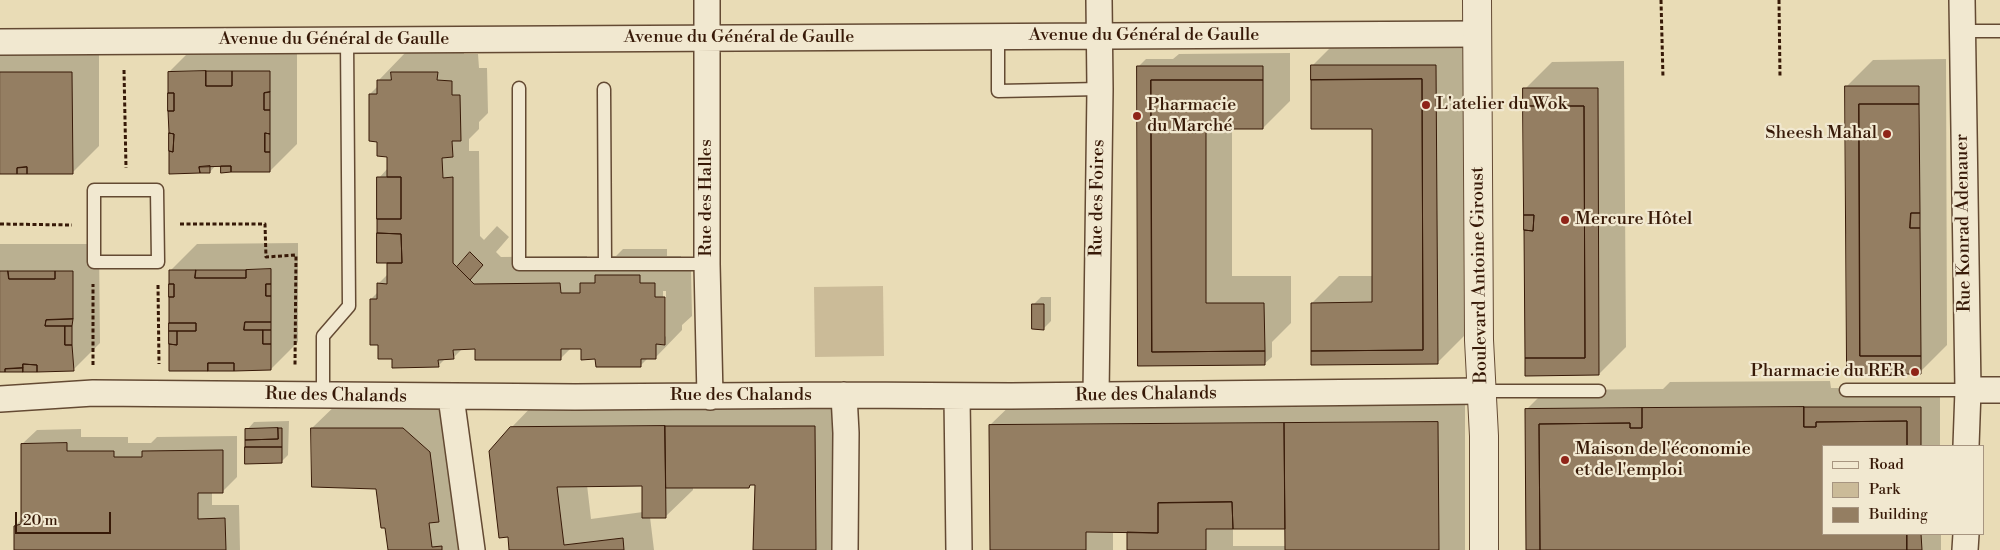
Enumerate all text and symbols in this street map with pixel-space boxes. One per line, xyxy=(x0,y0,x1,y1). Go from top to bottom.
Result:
street label: Avenue du Général de Gaulle xyxy=(1029,25,1259,47)
street label: Avenue du Général de Gaulle xyxy=(624,27,854,49)
street label: Avenue du Général de Gaulle xyxy=(219,29,449,51)
place label: L'atelier du Wok xyxy=(1436,94,1567,116)
place label: Pharmacie du Marché xyxy=(1147,95,1236,138)
marker: L'atelier du Wok xyxy=(1420,99,1432,111)
marker: Pharmacie du Marché xyxy=(1131,110,1143,122)
place label: Sheesh Mahal xyxy=(1765,123,1877,145)
marker: Sheesh Mahal xyxy=(1881,128,1893,140)
street label: Rue Konrad Adenauer xyxy=(1952,134,1976,312)
street label: Rue des Halles xyxy=(696,139,718,257)
street label: Rue des Foires xyxy=(1086,139,1110,257)
street label: Boulevard Antoine Giroust xyxy=(1467,166,1493,384)
place label: Mercure Hôtel xyxy=(1575,209,1692,231)
marker: Mercure Hôtel xyxy=(1559,214,1571,226)
place label: Pharmacie du RER xyxy=(1751,361,1905,383)
marker: Pharmacie du RER xyxy=(1909,366,1921,378)
street label: Rue des Chalands xyxy=(1075,383,1217,407)
street label: Rue des Chalands xyxy=(265,384,407,408)
street label: Rue des Chalands xyxy=(670,385,812,407)
place label: Maison de l'économie et de l'emploi xyxy=(1575,439,1751,482)
legend xyxy=(1822,445,1985,535)
marker: Maison de l'économie et de l'emploi xyxy=(1559,454,1571,466)
text: Road xyxy=(1869,455,1904,474)
text: Park xyxy=(1869,480,1900,499)
scale bar xyxy=(18,502,114,534)
text: Building xyxy=(1869,505,1928,524)
text: 20 m xyxy=(23,511,58,530)

